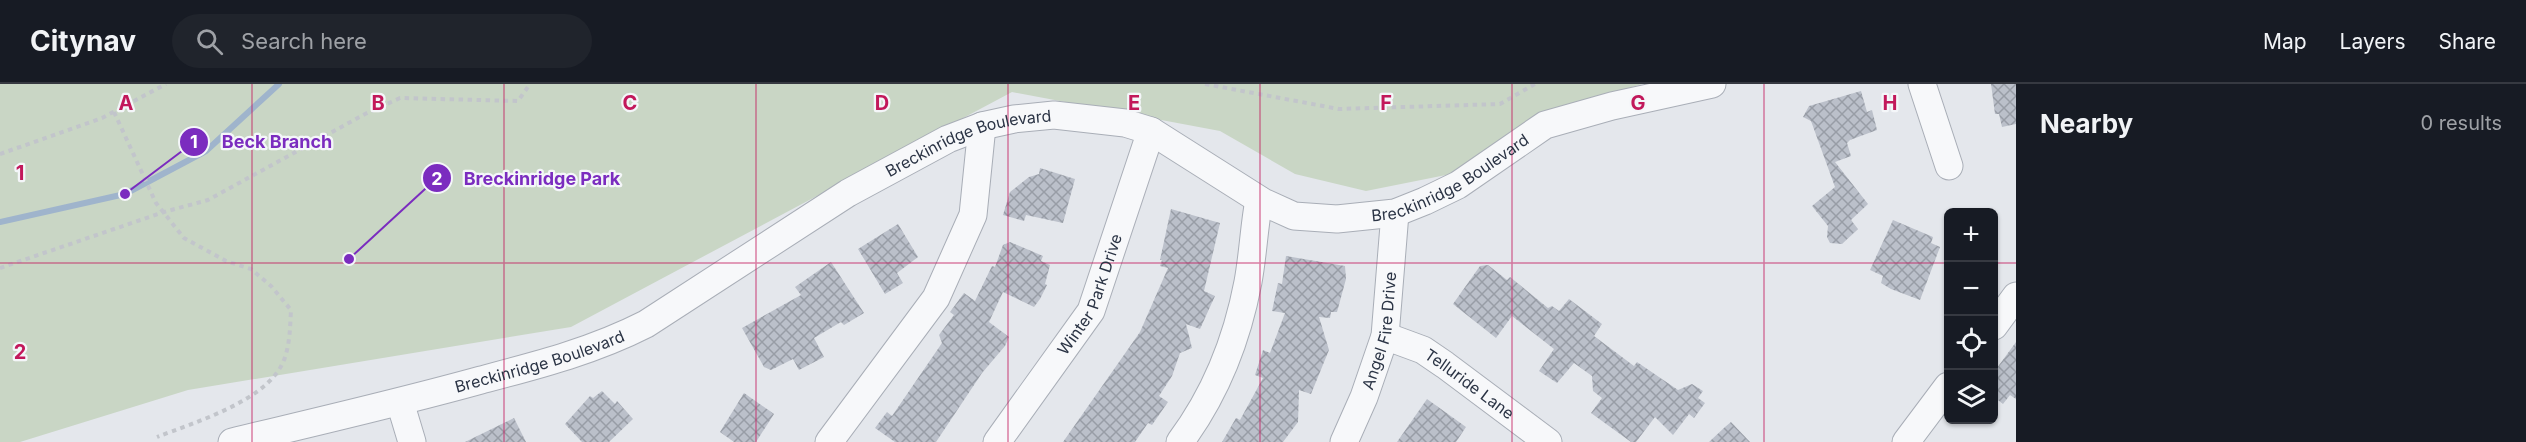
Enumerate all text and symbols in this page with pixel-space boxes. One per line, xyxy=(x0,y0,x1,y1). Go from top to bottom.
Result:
search box xyxy=(172,14,592,68)
text: Citynav xyxy=(30,24,136,58)
icon: search xyxy=(193,25,226,58)
text: Search here xyxy=(241,28,367,54)
text: Map xyxy=(2263,29,2307,54)
text: Layers xyxy=(2340,29,2406,54)
text: Share xyxy=(2439,29,2496,54)
text: A xyxy=(119,91,134,115)
text: B xyxy=(371,91,385,115)
text: C xyxy=(623,91,637,115)
text: D xyxy=(875,91,889,115)
text: E xyxy=(1128,91,1140,115)
text: F xyxy=(1380,91,1392,115)
text: G xyxy=(1630,91,1646,115)
text: H xyxy=(1883,91,1897,115)
street label: Breckinridge Boulevard xyxy=(882,105,1052,181)
text: Nearby xyxy=(2040,108,2133,139)
text: 0 results xyxy=(2420,111,2502,135)
callout: Beck Branch xyxy=(179,124,344,160)
street label: Breckinridge Boulevard xyxy=(1370,129,1532,225)
text: 1 xyxy=(190,131,198,152)
text: Beck Branch xyxy=(222,131,332,152)
callout: Breckinridge Park xyxy=(422,160,632,196)
text: 1 xyxy=(16,161,24,185)
text: 2 xyxy=(431,168,443,189)
text: Breckinridge Park xyxy=(464,168,621,189)
map controls xyxy=(1944,208,1998,424)
button: + xyxy=(1944,208,1998,262)
street label: Winter Park Drive xyxy=(1053,231,1126,359)
button: − xyxy=(1944,262,1998,316)
street label: Angel Fire Drive xyxy=(1357,271,1400,392)
button: locate xyxy=(1944,316,1998,370)
street label: Breckinridge Boulevard xyxy=(453,326,627,397)
text: 2 xyxy=(14,340,26,364)
street label: Telluride Lane xyxy=(1421,344,1518,423)
button: layers xyxy=(1944,370,1998,424)

